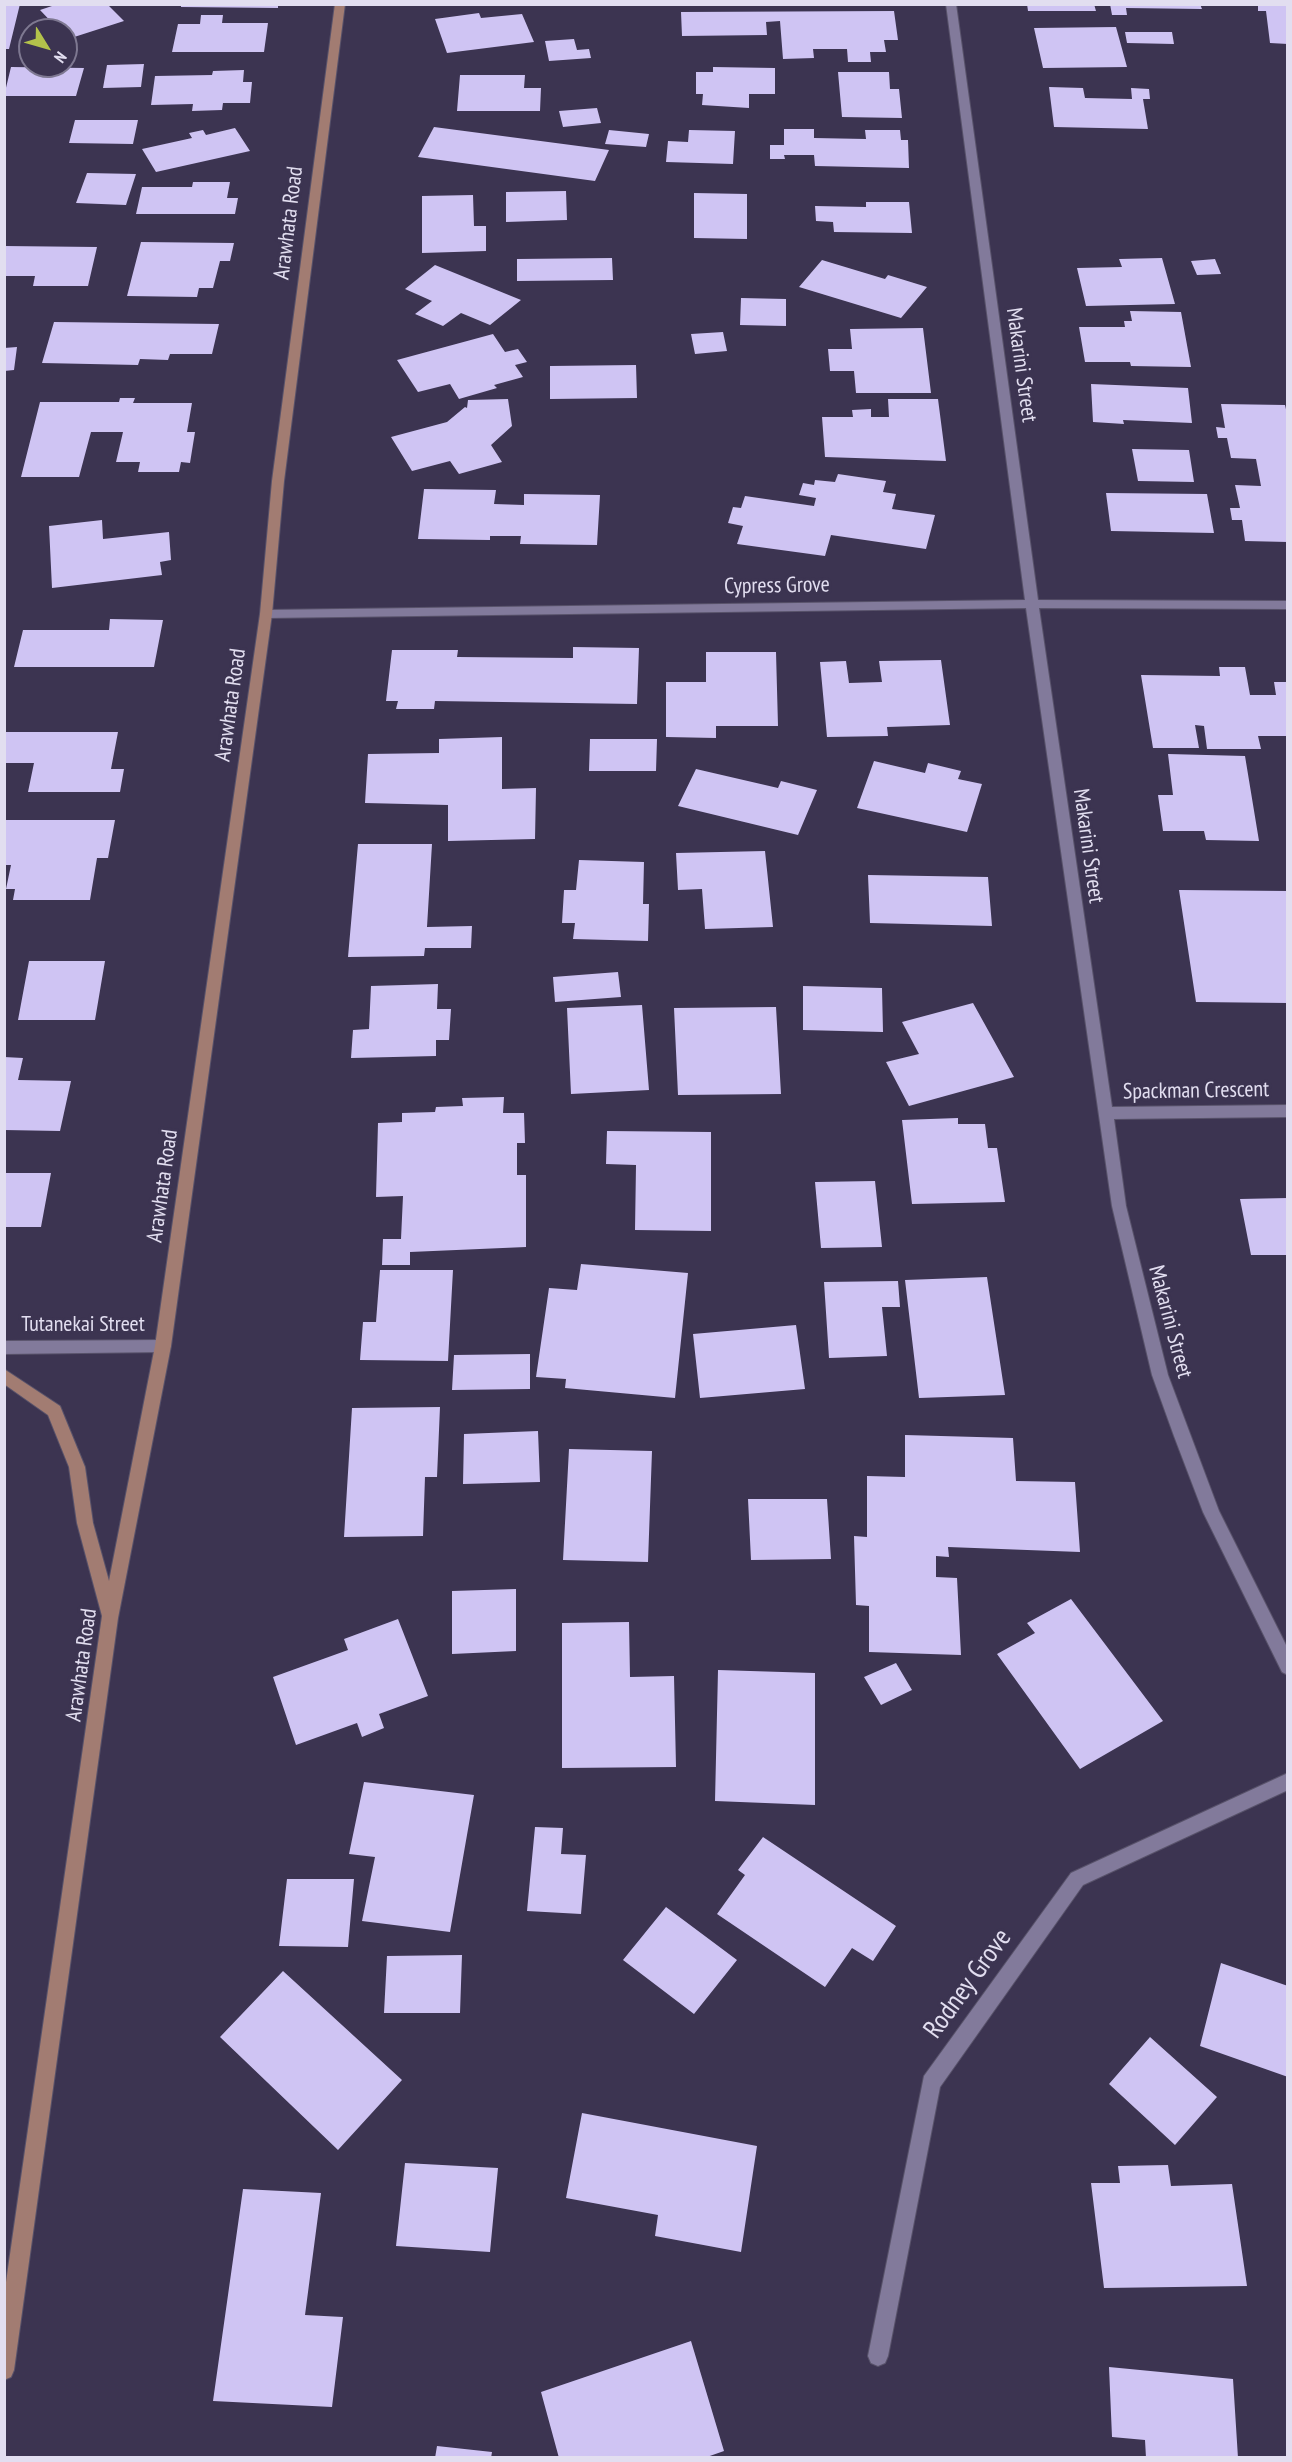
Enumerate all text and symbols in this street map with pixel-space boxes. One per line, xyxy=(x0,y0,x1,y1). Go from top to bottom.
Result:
north arrow xyxy=(18,18,78,78)
text: N xyxy=(50,48,71,67)
street label: Arawhata Road xyxy=(269,165,309,281)
street label: Makarini Street xyxy=(1000,306,1042,424)
street label: Cypress Grove xyxy=(724,572,830,600)
street label: Arawhata Road xyxy=(210,647,252,763)
street label: Makarini Street xyxy=(1067,787,1109,905)
street label: Spackman Crescent xyxy=(1123,1077,1269,1105)
street label: Arawhata Road xyxy=(142,1128,184,1244)
street label: Makarini Street xyxy=(1142,1263,1198,1381)
street label: Tutanekai Street xyxy=(21,1312,145,1338)
street label: Arawhata Road xyxy=(61,1607,103,1723)
street label: Rodney Grove xyxy=(917,1923,1019,2045)

